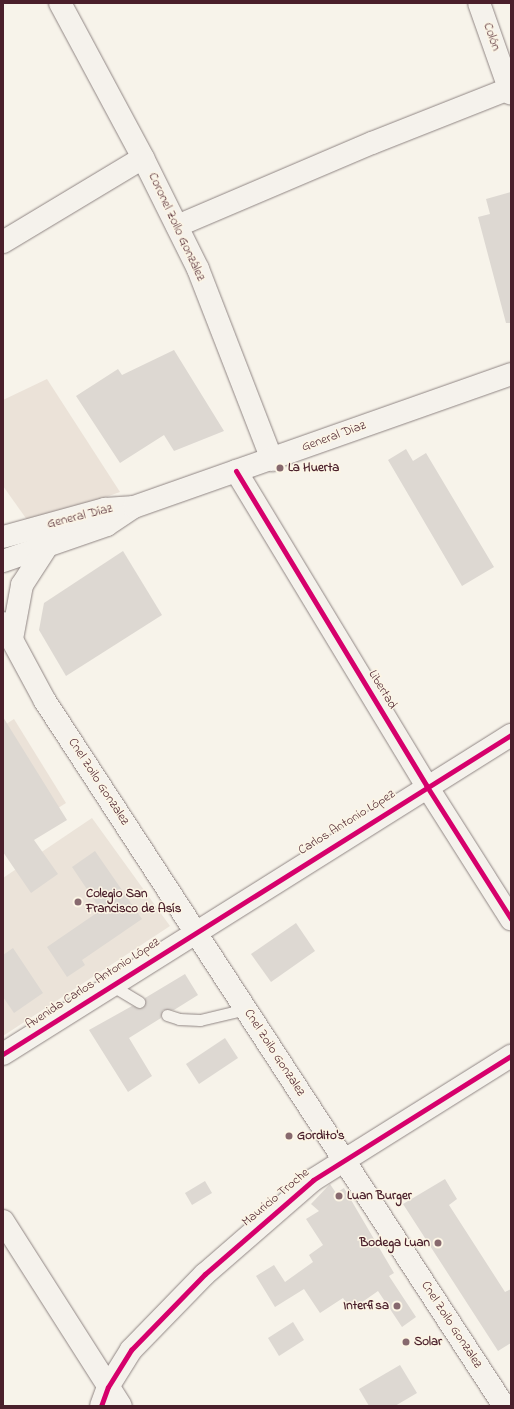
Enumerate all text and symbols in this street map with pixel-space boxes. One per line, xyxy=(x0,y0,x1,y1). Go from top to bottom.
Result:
street label: Colón xyxy=(479,21,503,53)
street label: Coronel Zoilo González xyxy=(144,170,208,284)
street label: General Diaz xyxy=(300,418,368,456)
place label: La Huerta xyxy=(288,460,339,476)
marker: La Huerta xyxy=(275,463,285,473)
street label: General Díaz xyxy=(46,501,114,533)
street label: Libertad xyxy=(364,668,400,712)
street label: Cnel Zoilo Gonzalez xyxy=(64,736,132,828)
street label: Carlos Antonio López xyxy=(296,787,398,859)
place label: Colegio San Francisco de Asís xyxy=(86,887,181,918)
marker: Colegio San Francisco de Asís xyxy=(73,897,83,907)
street label: Avenida Carlos Antonio López xyxy=(23,935,163,1033)
street label: Cnel Zoilo Gonzalez xyxy=(240,1007,308,1099)
place label: Gordito's xyxy=(297,1128,345,1144)
marker: Gordito's xyxy=(284,1131,294,1141)
street label: Mauricio Troche xyxy=(239,1165,313,1231)
place label: Luan Burger xyxy=(347,1188,412,1204)
marker: Luan Burger xyxy=(334,1191,344,1201)
place label: Bodega Luan xyxy=(360,1235,430,1251)
marker: Bodega Luan xyxy=(433,1238,443,1248)
street label: Cnel Zoilo Gonzalez xyxy=(417,1279,485,1371)
place label: Interfisa xyxy=(343,1298,389,1314)
marker: Interfisa xyxy=(392,1301,402,1311)
place label: Solar xyxy=(414,1334,442,1350)
marker: Solar xyxy=(401,1337,411,1347)

